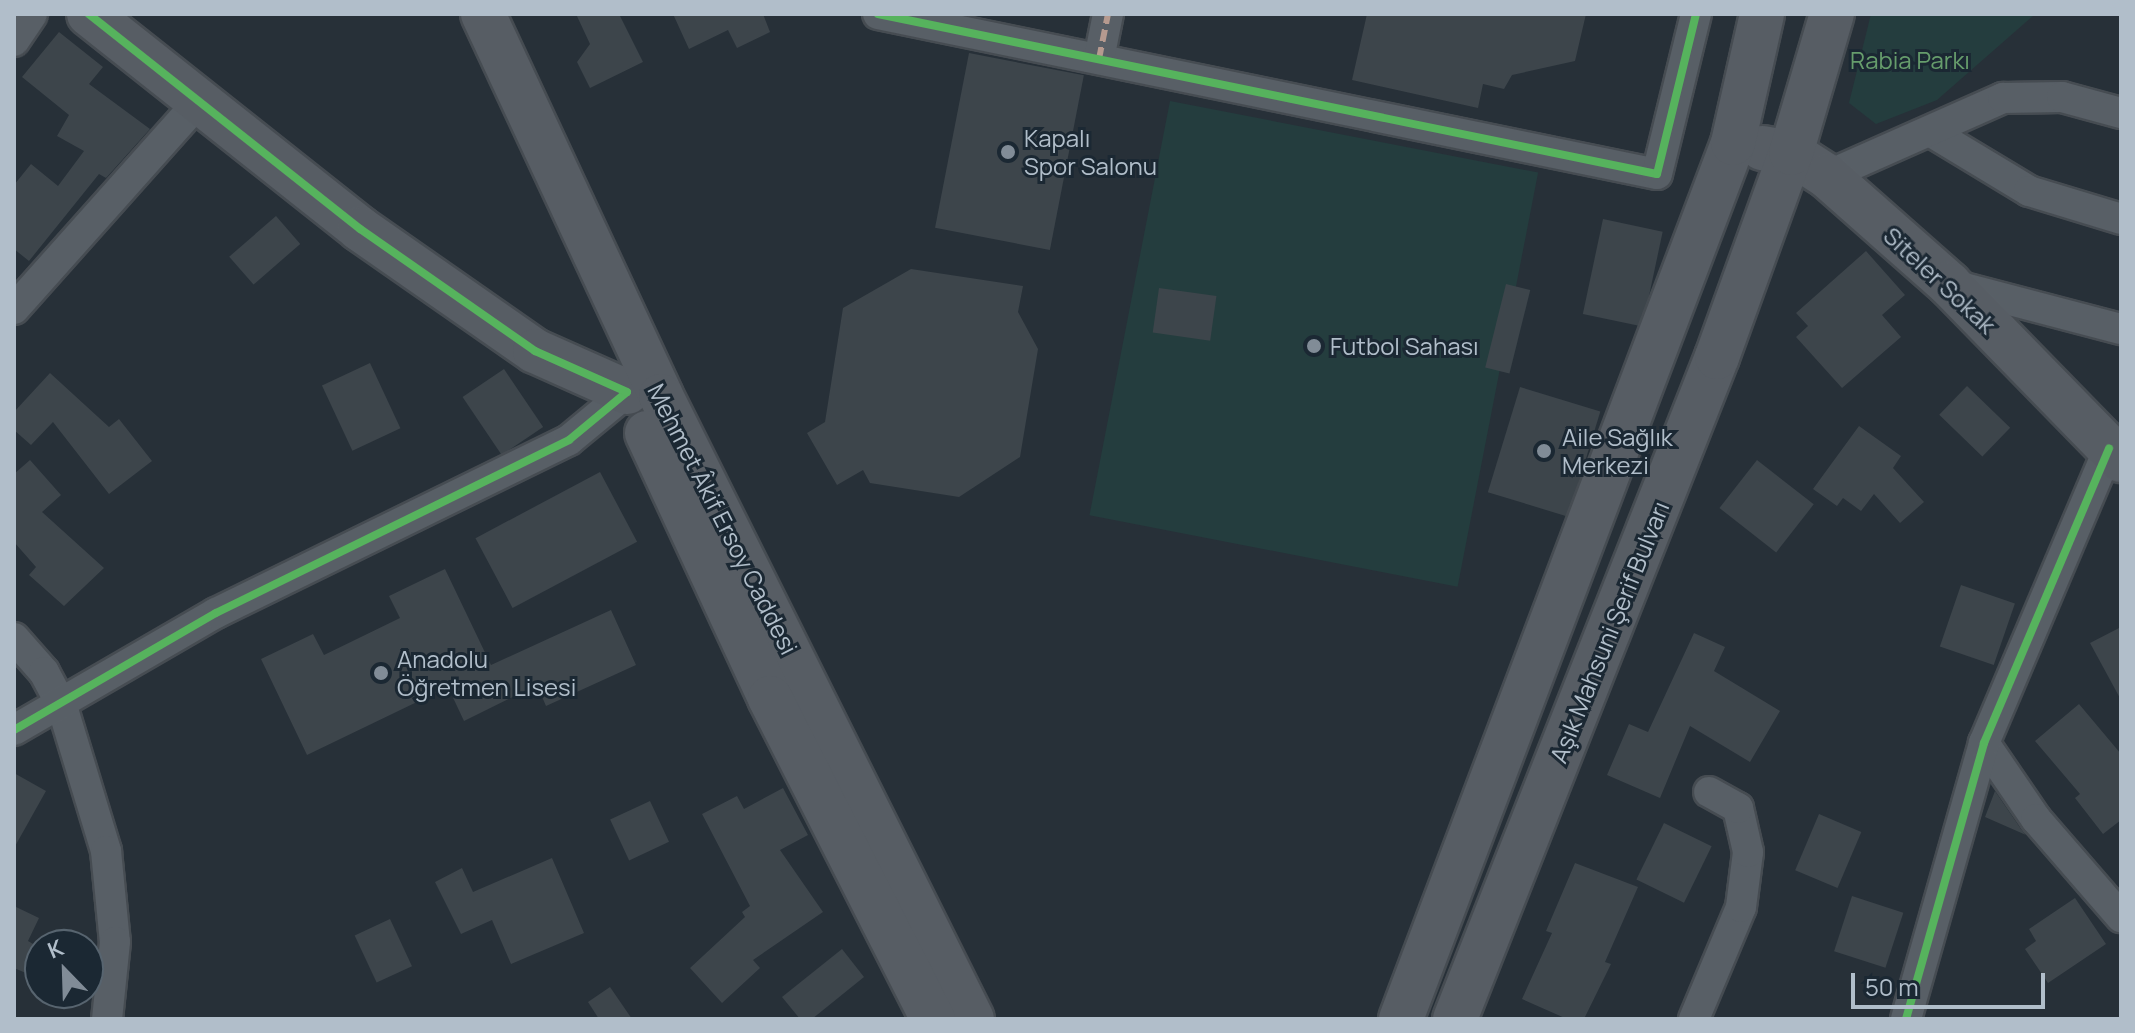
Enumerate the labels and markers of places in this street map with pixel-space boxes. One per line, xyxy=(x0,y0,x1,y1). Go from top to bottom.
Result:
place label: Kapalı Spor Salonu xyxy=(1024,124,1157,180)
marker: Kapalı Spor Salonu xyxy=(999,143,1017,161)
place label: Futbol Sahası xyxy=(1330,332,1479,360)
marker: Futbol Sahası xyxy=(1305,337,1323,355)
place label: Aile Sağlık Merkezi xyxy=(1562,423,1673,479)
marker: Aile Sağlık Merkezi xyxy=(1533,440,1555,462)
place label: Anadolu Öğretmen Lisesi xyxy=(397,645,576,701)
marker: Anadolu Öğretmen Lisesi xyxy=(372,664,390,682)

